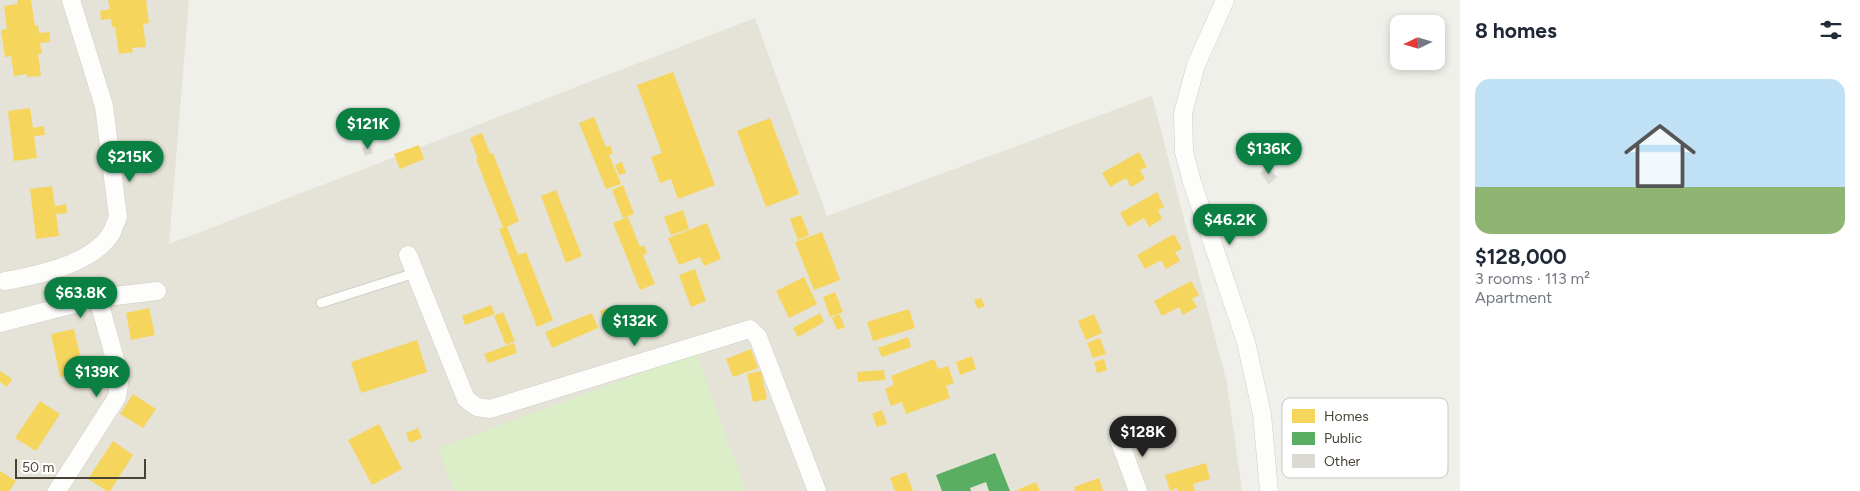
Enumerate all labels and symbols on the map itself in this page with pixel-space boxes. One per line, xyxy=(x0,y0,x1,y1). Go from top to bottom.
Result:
north arrow xyxy=(1390,15,1445,70)
pin: $121K xyxy=(333,108,403,150)
pin: $136K xyxy=(1234,132,1304,175)
pin: $215K xyxy=(95,140,165,183)
pin: $46.2K xyxy=(1189,204,1271,246)
pin: $63.8K xyxy=(40,276,122,319)
pin: $132K xyxy=(600,304,670,347)
pin: $139K xyxy=(62,356,132,398)
legend xyxy=(1282,398,1448,478)
text: Homes xyxy=(1324,408,1369,425)
pin: $128K xyxy=(1108,416,1178,458)
text: Public xyxy=(1324,430,1362,447)
text: Other xyxy=(1324,453,1361,470)
scale bar xyxy=(15,456,146,479)

